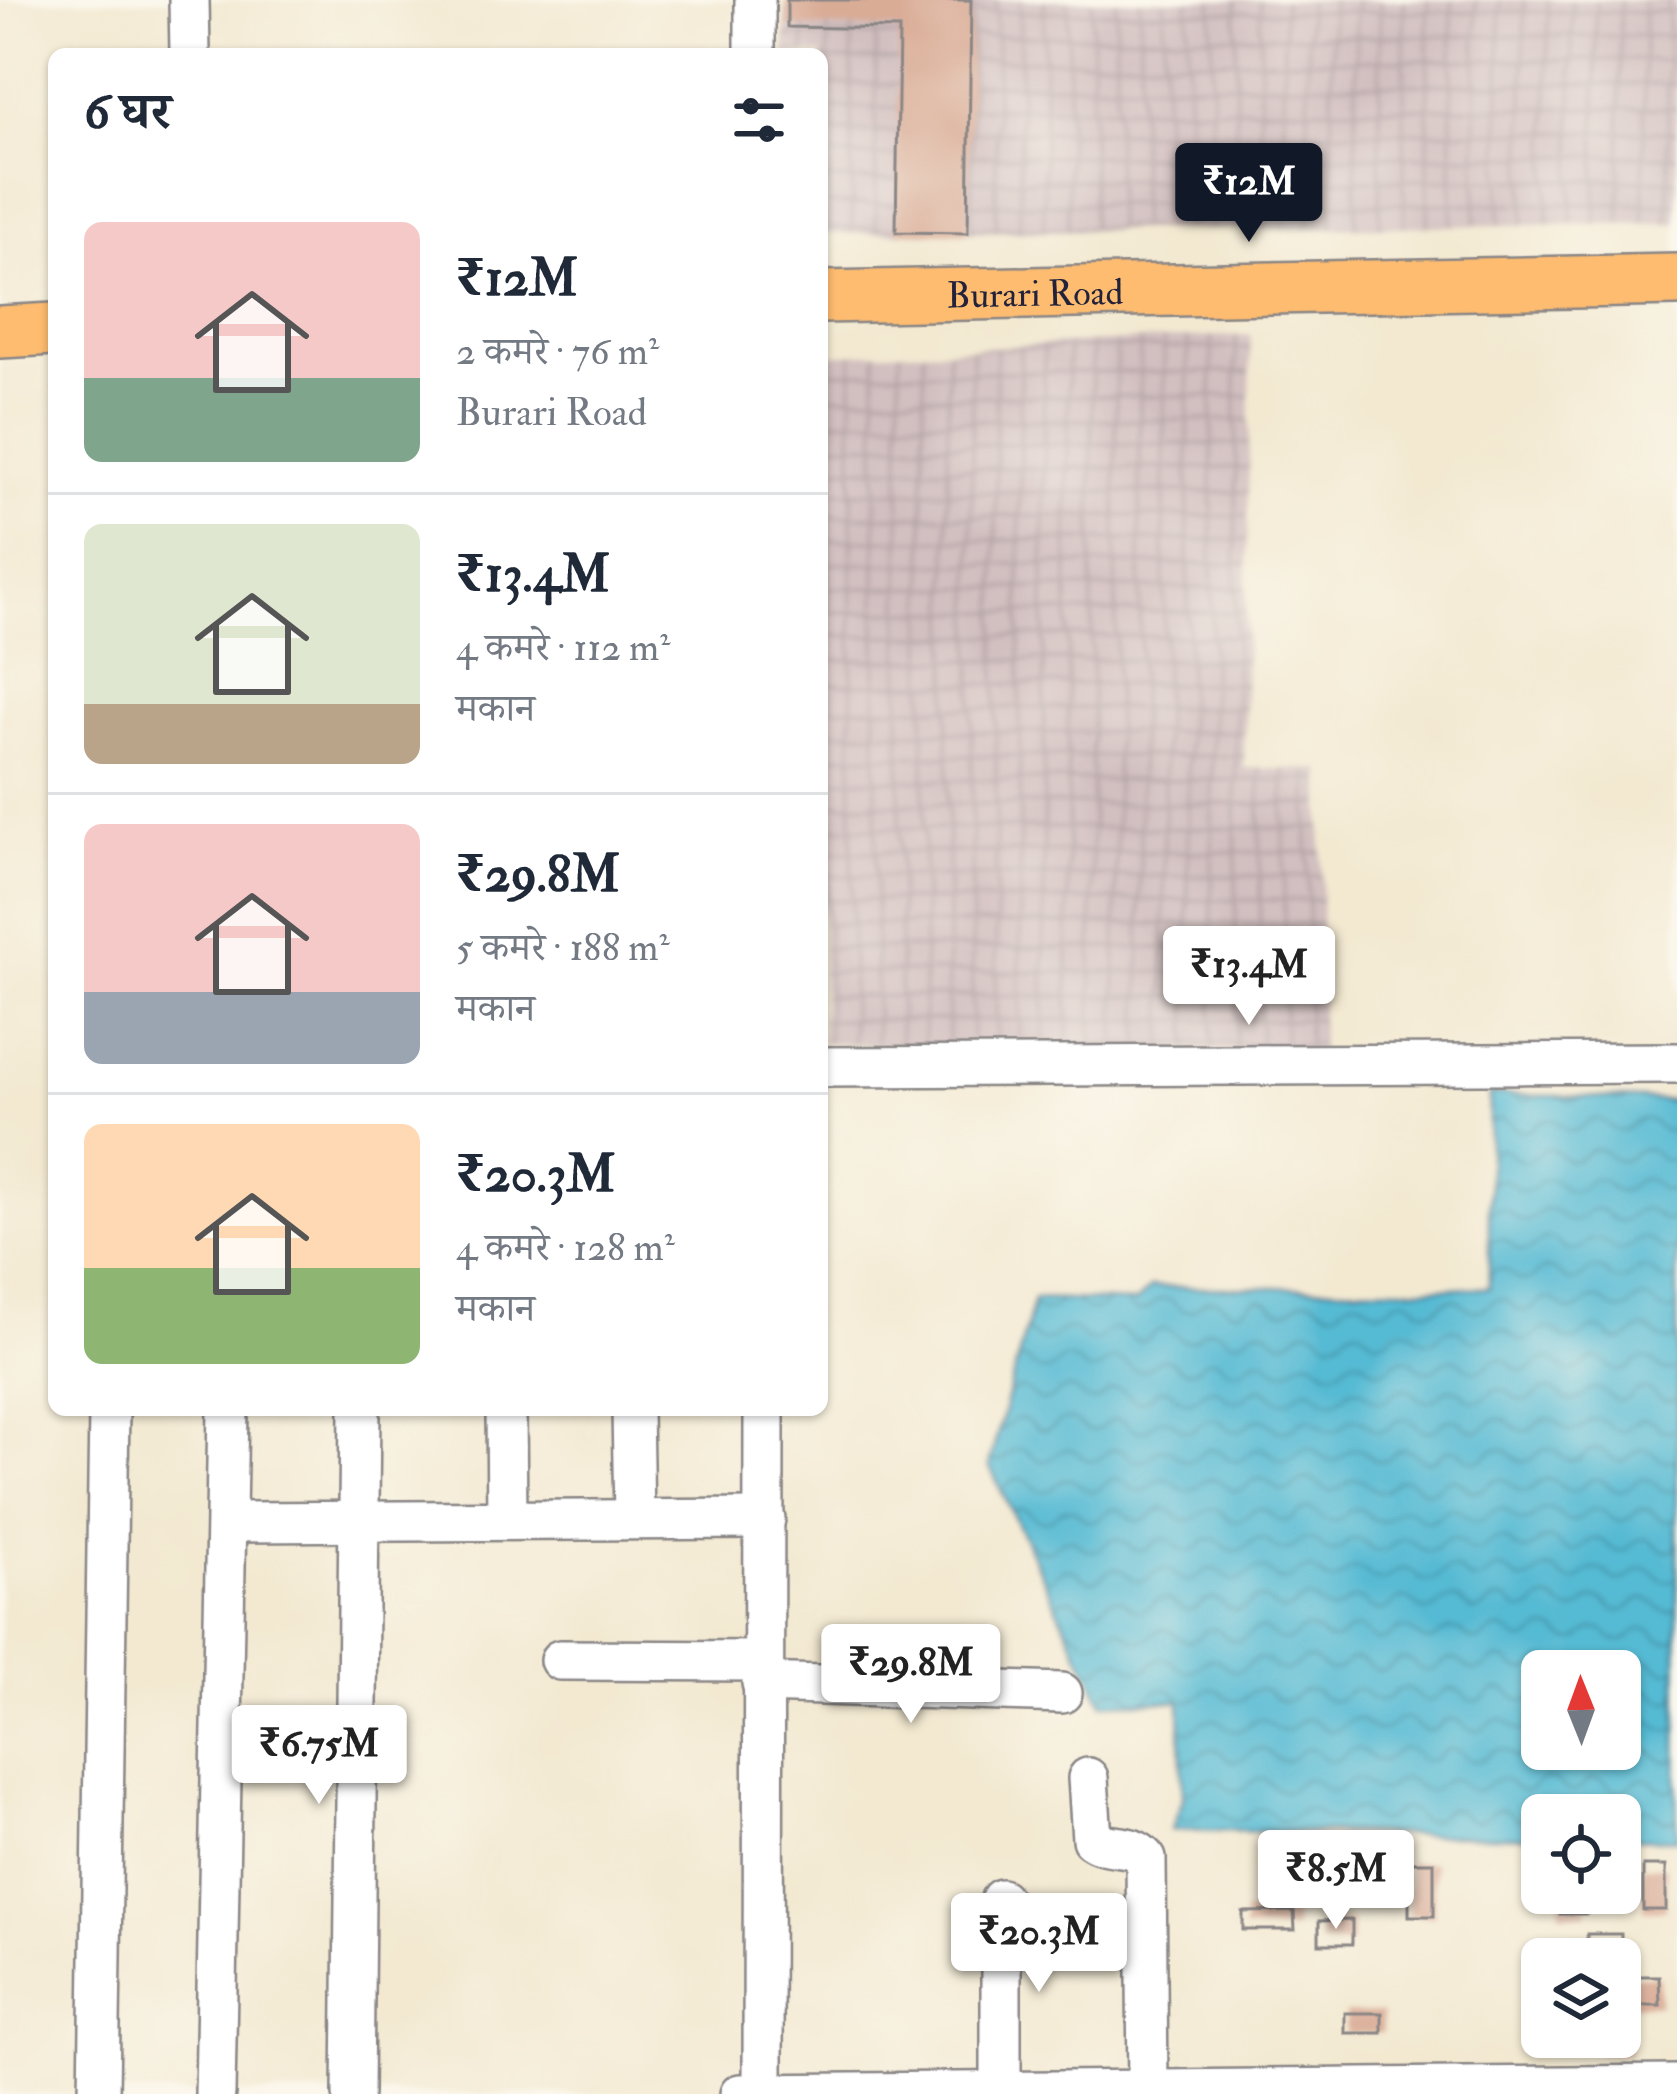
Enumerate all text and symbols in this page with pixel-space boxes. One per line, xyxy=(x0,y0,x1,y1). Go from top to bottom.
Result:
text: 6 घर xyxy=(84,80,171,144)
icon: filters xyxy=(726,87,792,153)
pin: ₹12M xyxy=(1178,143,1320,245)
text: ₹12M xyxy=(1202,157,1296,206)
text: ₹12M xyxy=(456,247,578,311)
icon: home xyxy=(180,270,324,414)
street label: Burari Road xyxy=(946,270,1124,319)
text: 2 कमरे · 76 m² xyxy=(456,327,659,376)
text: Burari Road xyxy=(456,388,647,437)
text: ₹13.4M xyxy=(456,543,610,607)
icon: home xyxy=(180,572,324,716)
text: 4 कमरे · 112 m² xyxy=(456,623,670,672)
text: मकान xyxy=(456,684,535,733)
text: ₹29.8M xyxy=(456,843,620,907)
icon: home xyxy=(180,872,324,1016)
text: 5 कमरे · 188 m² xyxy=(456,923,669,972)
pin: ₹13.4M xyxy=(1151,926,1347,1028)
text: ₹13.4M xyxy=(1190,940,1308,989)
text: मकान xyxy=(456,984,535,1033)
text: ₹20.3M xyxy=(456,1143,616,1207)
icon: home xyxy=(180,1172,324,1316)
text: 4 कमरे · 128 m² xyxy=(456,1223,675,1272)
text: मकान xyxy=(456,1284,535,1333)
pin: ₹29.8M xyxy=(813,1624,1009,1726)
text: ₹29.8M xyxy=(848,1638,974,1687)
north arrow xyxy=(1521,1650,1641,1770)
map controls xyxy=(1521,1650,1641,2058)
pin: ₹6.75M xyxy=(221,1705,417,1807)
text: ₹6.75M xyxy=(259,1719,379,1768)
button: locate xyxy=(1521,1794,1641,1914)
pin: ₹8.5M xyxy=(1252,1830,1420,1932)
text: ₹8.5M xyxy=(1285,1844,1387,1893)
pin: ₹20.3M xyxy=(941,1893,1137,1995)
text: ₹20.3M xyxy=(978,1907,1100,1956)
button: layers xyxy=(1521,1938,1641,2058)

